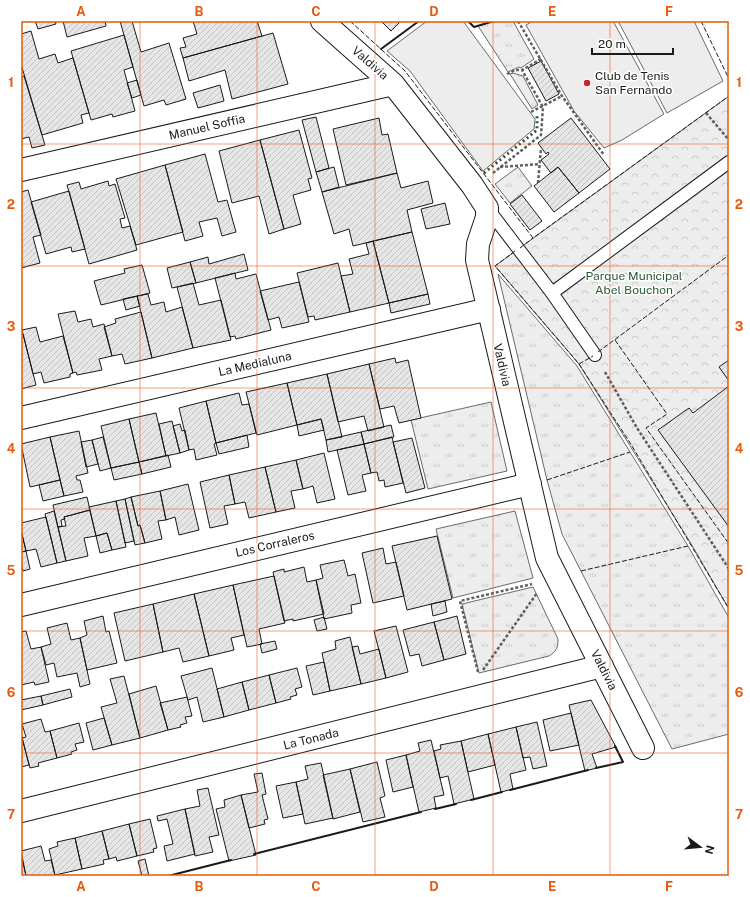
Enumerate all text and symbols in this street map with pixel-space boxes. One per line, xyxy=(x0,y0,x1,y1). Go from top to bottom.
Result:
text: A xyxy=(76,4,86,19)
text: B xyxy=(195,4,204,19)
text: C xyxy=(311,4,321,19)
text: D xyxy=(429,4,439,19)
text: E xyxy=(548,4,556,19)
text: F xyxy=(665,4,673,19)
scale bar xyxy=(592,30,673,56)
text: 20 m xyxy=(598,37,626,51)
street label: Valdivia xyxy=(349,43,391,83)
place label: Club de Tenis San Fernando xyxy=(595,69,673,97)
text: 1 xyxy=(8,75,14,90)
text: 1 xyxy=(736,75,742,90)
marker: Club de Tenis San Fernando xyxy=(582,78,592,88)
street label: Manuel Soffia xyxy=(168,111,246,143)
text: 2 xyxy=(7,197,15,212)
text: 2 xyxy=(735,197,743,212)
park label: Parque Municipal Abel Bouchon xyxy=(586,269,683,297)
text: 3 xyxy=(7,319,16,334)
text: 3 xyxy=(735,319,744,334)
street label: Valdivia xyxy=(490,342,514,388)
street label: La Medialuna xyxy=(217,349,293,379)
text: 4 xyxy=(7,441,16,456)
text: 4 xyxy=(735,441,744,456)
street label: Los Corraleros xyxy=(234,528,316,560)
text: 5 xyxy=(7,563,16,578)
text: 5 xyxy=(735,563,744,578)
street label: Valdivia xyxy=(588,647,620,693)
text: 6 xyxy=(7,685,16,700)
text: 6 xyxy=(735,685,744,700)
street label: La Tonada xyxy=(282,725,340,753)
text: 7 xyxy=(7,807,15,822)
text: 7 xyxy=(735,807,743,822)
north arrow xyxy=(680,827,720,867)
text: N xyxy=(703,844,717,856)
text: A xyxy=(76,879,86,894)
text: B xyxy=(195,879,204,894)
text: C xyxy=(311,879,321,894)
text: D xyxy=(429,879,439,894)
text: E xyxy=(548,879,556,894)
text: F xyxy=(665,879,673,894)

